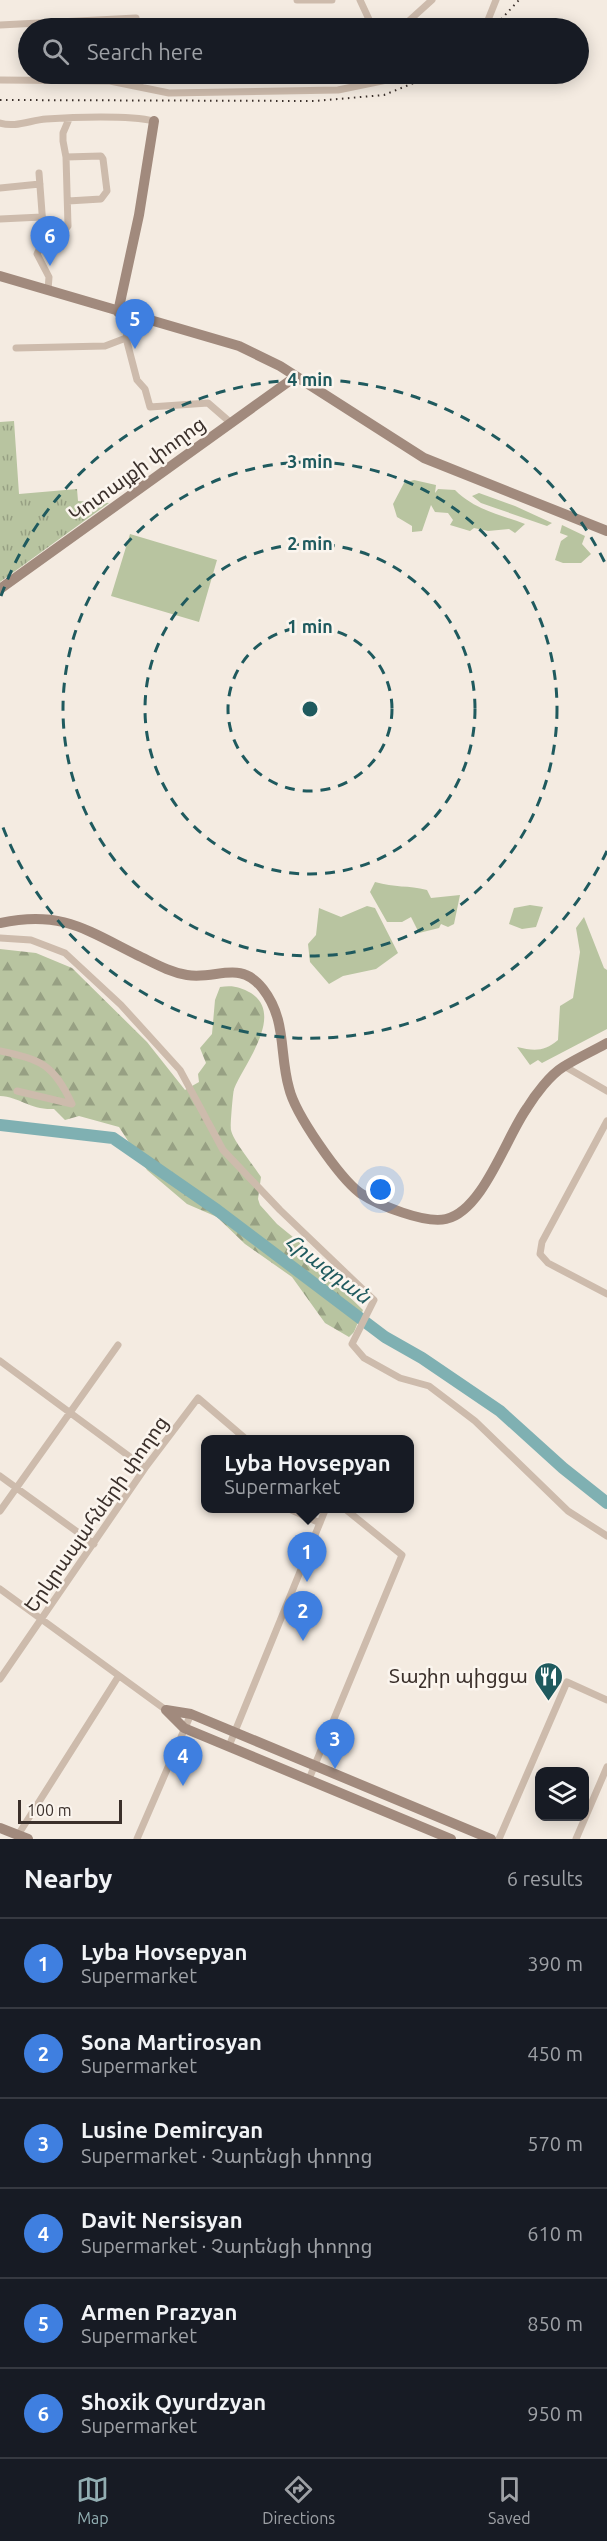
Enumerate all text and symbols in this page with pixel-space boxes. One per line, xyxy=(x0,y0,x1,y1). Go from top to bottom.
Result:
search box xyxy=(18,18,589,84)
icon: search xyxy=(39,35,72,68)
text: Search here xyxy=(87,39,203,64)
pin: 6 xyxy=(31,216,70,266)
pin: 5 xyxy=(116,300,154,349)
text: 4 min xyxy=(287,369,333,389)
street label: Կոտայքի փողոց xyxy=(64,411,210,527)
text: 3 min xyxy=(287,451,333,471)
text: 2 min xyxy=(287,533,333,553)
text: 1 min xyxy=(287,616,333,636)
centre of rings xyxy=(300,699,320,719)
your location xyxy=(366,1175,395,1204)
water label: Հրազդան xyxy=(281,1228,377,1310)
street label: Երկրապահների փողոց xyxy=(19,1411,173,1617)
popup xyxy=(201,1435,414,1513)
text: Lyba Hovsepyan xyxy=(224,1450,391,1475)
text: Supermarket xyxy=(224,1475,340,1498)
pin: 1 xyxy=(288,1532,326,1582)
pin: 2 xyxy=(284,1592,322,1641)
restaurant icon: Տաշիր պիցցա xyxy=(533,1660,565,1702)
place label: Տաշիր պիցցա xyxy=(389,1664,528,1688)
pin: 3 xyxy=(316,1720,354,1769)
pin: 4 xyxy=(164,1736,202,1786)
map controls xyxy=(535,1767,589,1821)
button: layers xyxy=(535,1767,589,1821)
scale bar xyxy=(18,1797,122,1824)
text: 100 m xyxy=(27,1801,72,1819)
text: Nearby xyxy=(24,1864,112,1893)
text: 6 results xyxy=(507,1867,583,1890)
text: Lyba Hovsepyan xyxy=(81,1939,247,1964)
text: 1 xyxy=(38,1952,49,1975)
text: 390 m xyxy=(527,1952,583,1975)
text: Supermarket xyxy=(81,1964,197,1987)
text: Sona Martirosyan xyxy=(81,2029,262,2054)
text: 2 xyxy=(38,2042,49,2065)
text: 450 m xyxy=(527,2042,583,2065)
text: Supermarket xyxy=(81,2054,197,2077)
text: Lusine Demircyan xyxy=(81,2117,263,2142)
text: 3 xyxy=(38,2132,49,2155)
text: 570 m xyxy=(527,2132,583,2155)
text: Supermarket · Չարենցի փողոց xyxy=(81,2144,372,2167)
text: Davit Nersisyan xyxy=(81,2207,243,2232)
text: 4 xyxy=(38,2222,49,2245)
text: 610 m xyxy=(527,2222,583,2245)
text: Supermarket · Չարենցի փողոց xyxy=(81,2234,372,2257)
text: Armen Prazyan xyxy=(81,2299,237,2324)
text: 5 xyxy=(38,2312,49,2335)
text: 850 m xyxy=(527,2312,583,2335)
text: Supermarket xyxy=(81,2324,197,2347)
text: Shoxik Qyurdzyan xyxy=(81,2389,266,2414)
text: 6 xyxy=(38,2402,49,2425)
text: 950 m xyxy=(527,2402,583,2425)
text: Supermarket xyxy=(81,2414,197,2437)
tab: Map xyxy=(76,2473,109,2527)
tab: Directions xyxy=(262,2473,335,2527)
tab: Saved xyxy=(488,2473,531,2527)

